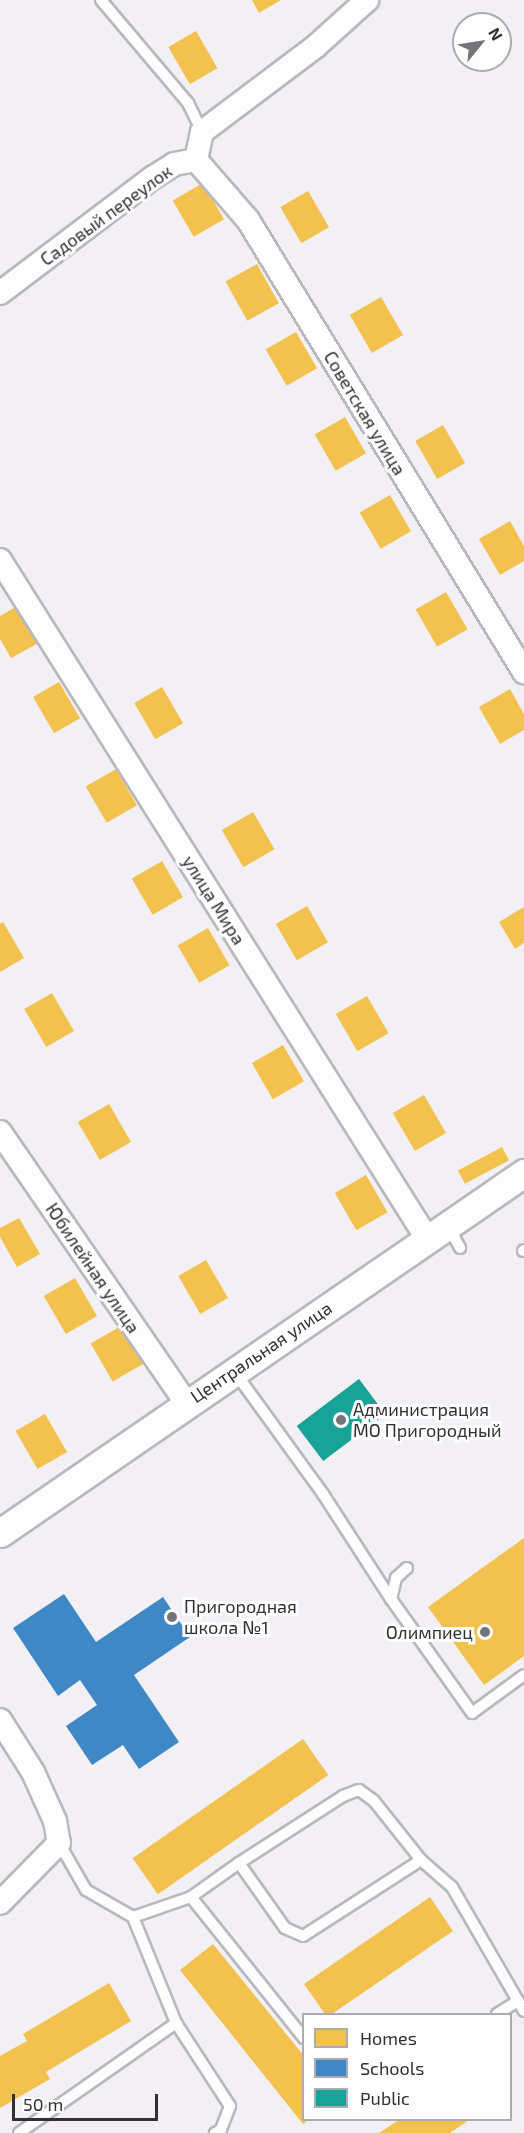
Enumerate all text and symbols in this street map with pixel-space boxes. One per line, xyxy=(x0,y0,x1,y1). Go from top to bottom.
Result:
north arrow xyxy=(452,12,512,72)
text: N xyxy=(485,24,507,44)
street label: Садовый переулок xyxy=(36,160,176,270)
street label: Советская улица xyxy=(319,347,411,479)
street label: улица Мира xyxy=(178,851,250,949)
street label: Юбилейная улица xyxy=(41,1199,145,1337)
street label: Центральная улица xyxy=(186,1297,336,1407)
place label: Администрация МО Пригородный xyxy=(353,1399,501,1442)
marker: Администрация МО Пригородный xyxy=(334,1413,348,1427)
place label: Пригородная школа №1 xyxy=(184,1596,297,1638)
marker: Пригородная школа №1 xyxy=(165,1610,179,1624)
place label: Олимпиец xyxy=(386,1621,473,1643)
marker: Олимпиец xyxy=(478,1625,492,1639)
legend xyxy=(302,2013,512,2121)
text: Homes xyxy=(360,2027,417,2049)
text: Schools xyxy=(360,2057,424,2079)
scale bar xyxy=(15,2082,160,2120)
text: Public xyxy=(360,2087,410,2109)
text: 50 m xyxy=(23,2093,63,2115)

